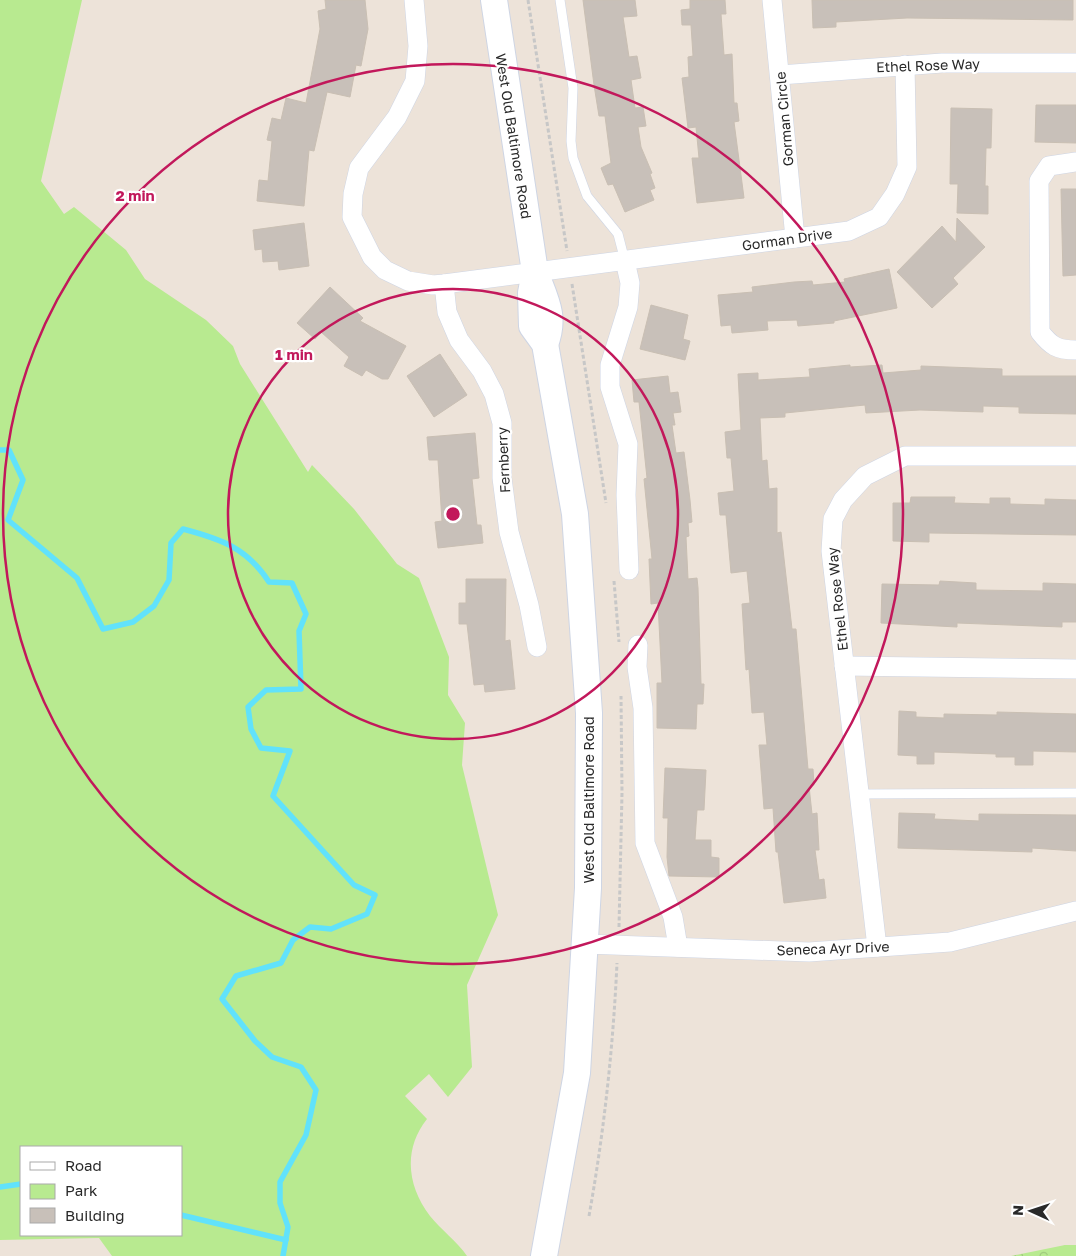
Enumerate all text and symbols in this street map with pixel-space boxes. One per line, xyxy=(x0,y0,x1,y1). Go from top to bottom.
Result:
street label: West Old Baltimore Road xyxy=(493,52,535,220)
street label: Ethel Rose Way xyxy=(876,55,980,75)
street label: Gorman Circle xyxy=(771,71,797,167)
text: 2 min xyxy=(115,186,155,204)
street label: Gorman Drive xyxy=(741,224,833,254)
text: 1 min xyxy=(275,345,313,363)
street label: Fernberry xyxy=(493,426,513,494)
centre of rings xyxy=(444,505,462,523)
street label: Ethel Rose Way xyxy=(823,546,851,652)
street label: West Old Baltimore Road xyxy=(580,716,597,884)
street label: Seneca Ayr Drive xyxy=(776,938,890,958)
legend xyxy=(20,1146,182,1236)
text: Road xyxy=(65,1156,102,1174)
text: Park xyxy=(65,1181,98,1199)
north arrow xyxy=(1006,1186,1056,1236)
text: N xyxy=(1009,1205,1026,1216)
text: Building xyxy=(65,1206,125,1224)

